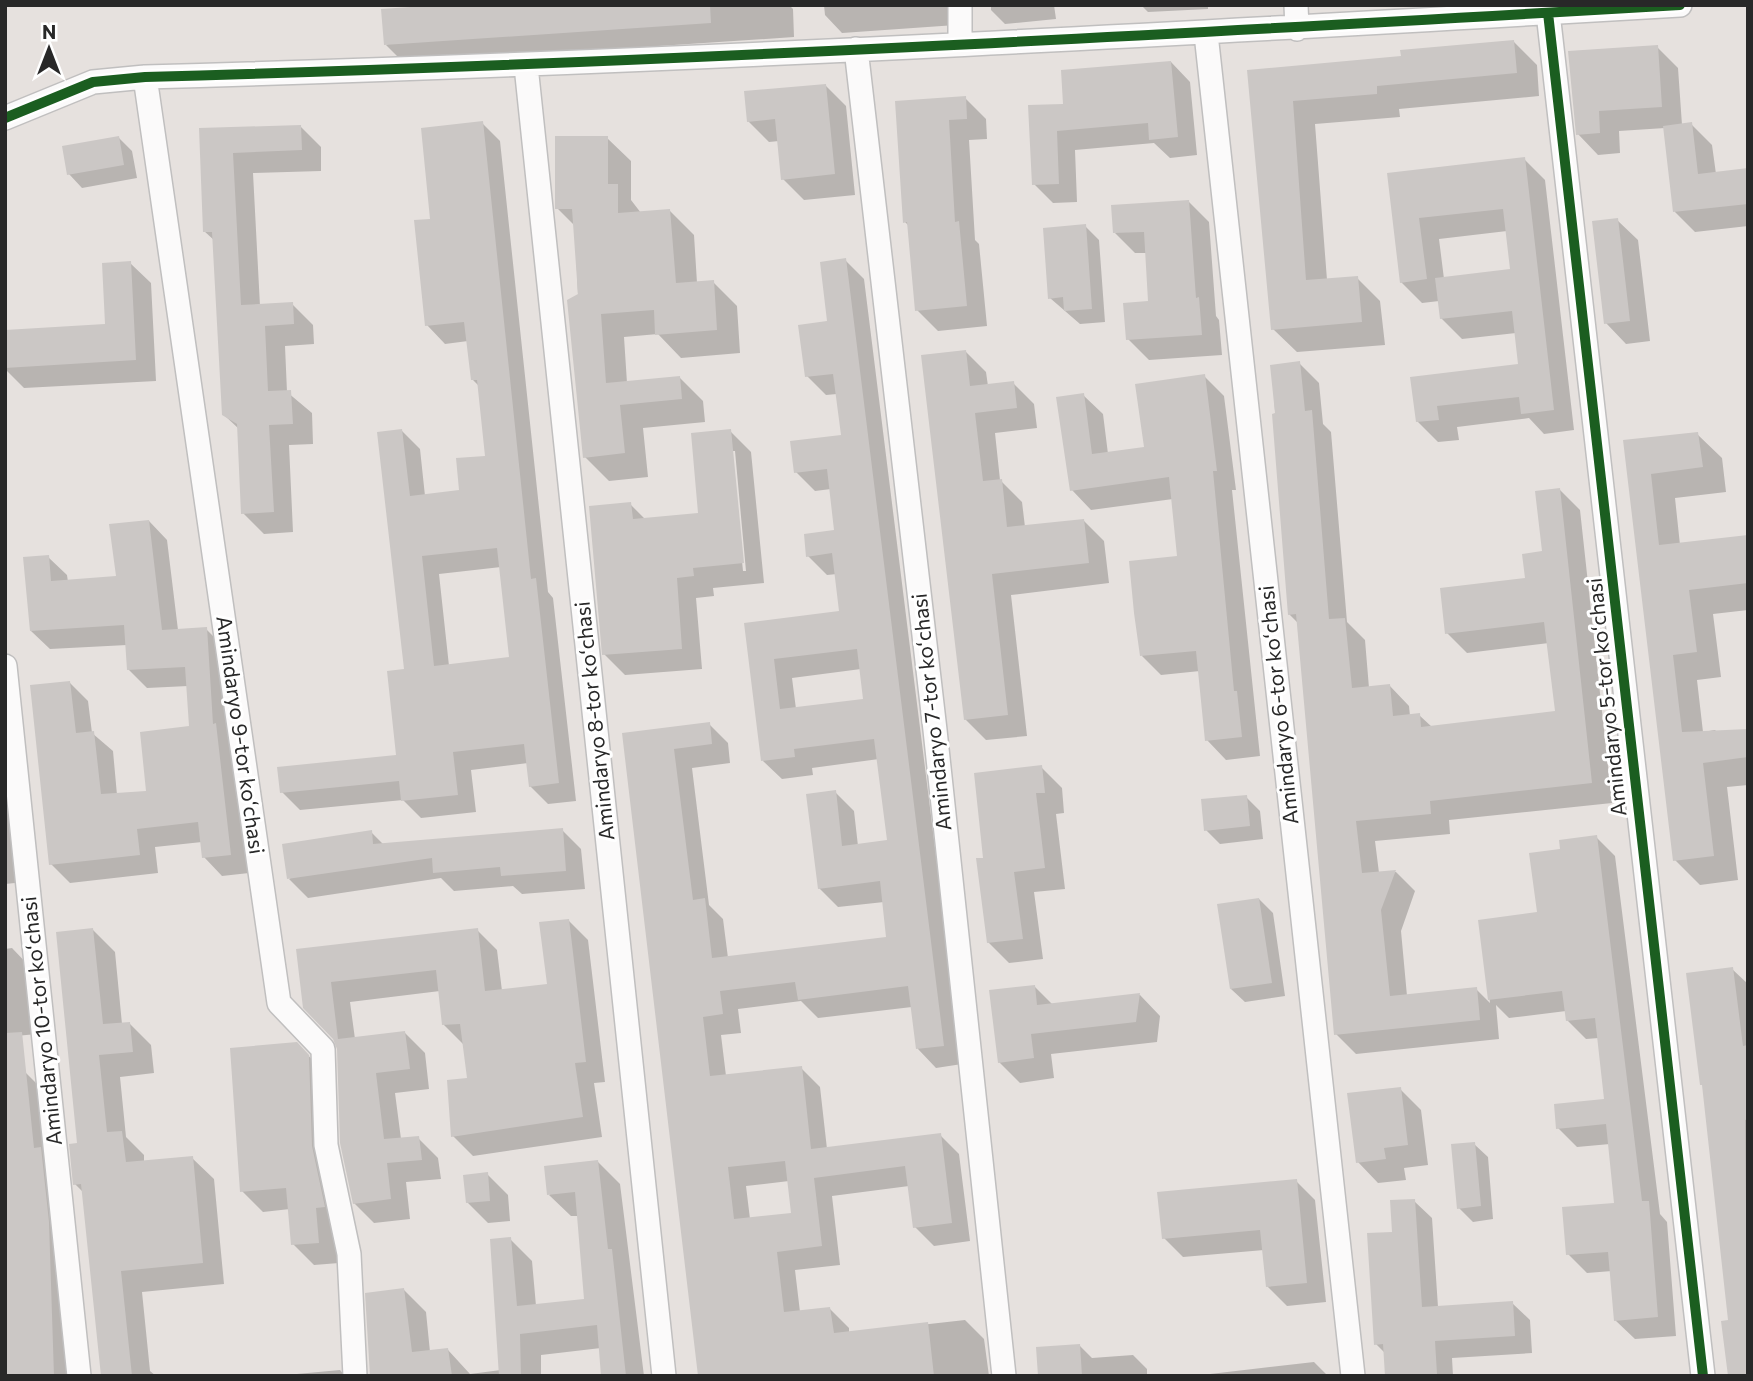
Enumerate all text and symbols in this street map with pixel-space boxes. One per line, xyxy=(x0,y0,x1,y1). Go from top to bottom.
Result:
north arrow xyxy=(14,14,84,84)
text: N xyxy=(42,20,56,43)
street label: Amindaryo 5-tor koʻchasi xyxy=(1581,577,1630,818)
street label: Amindaryo 6-tor koʻchasi xyxy=(1253,584,1303,826)
street label: Amindaryo 7-tor koʻchasi xyxy=(906,592,955,832)
street label: Amindaryo 8-tor koʻchasi xyxy=(569,600,619,842)
street label: Amindaryo 9-tor koʻchasi xyxy=(212,614,271,856)
street label: Amindaryo 10-tor koʻchasi xyxy=(15,895,66,1147)

